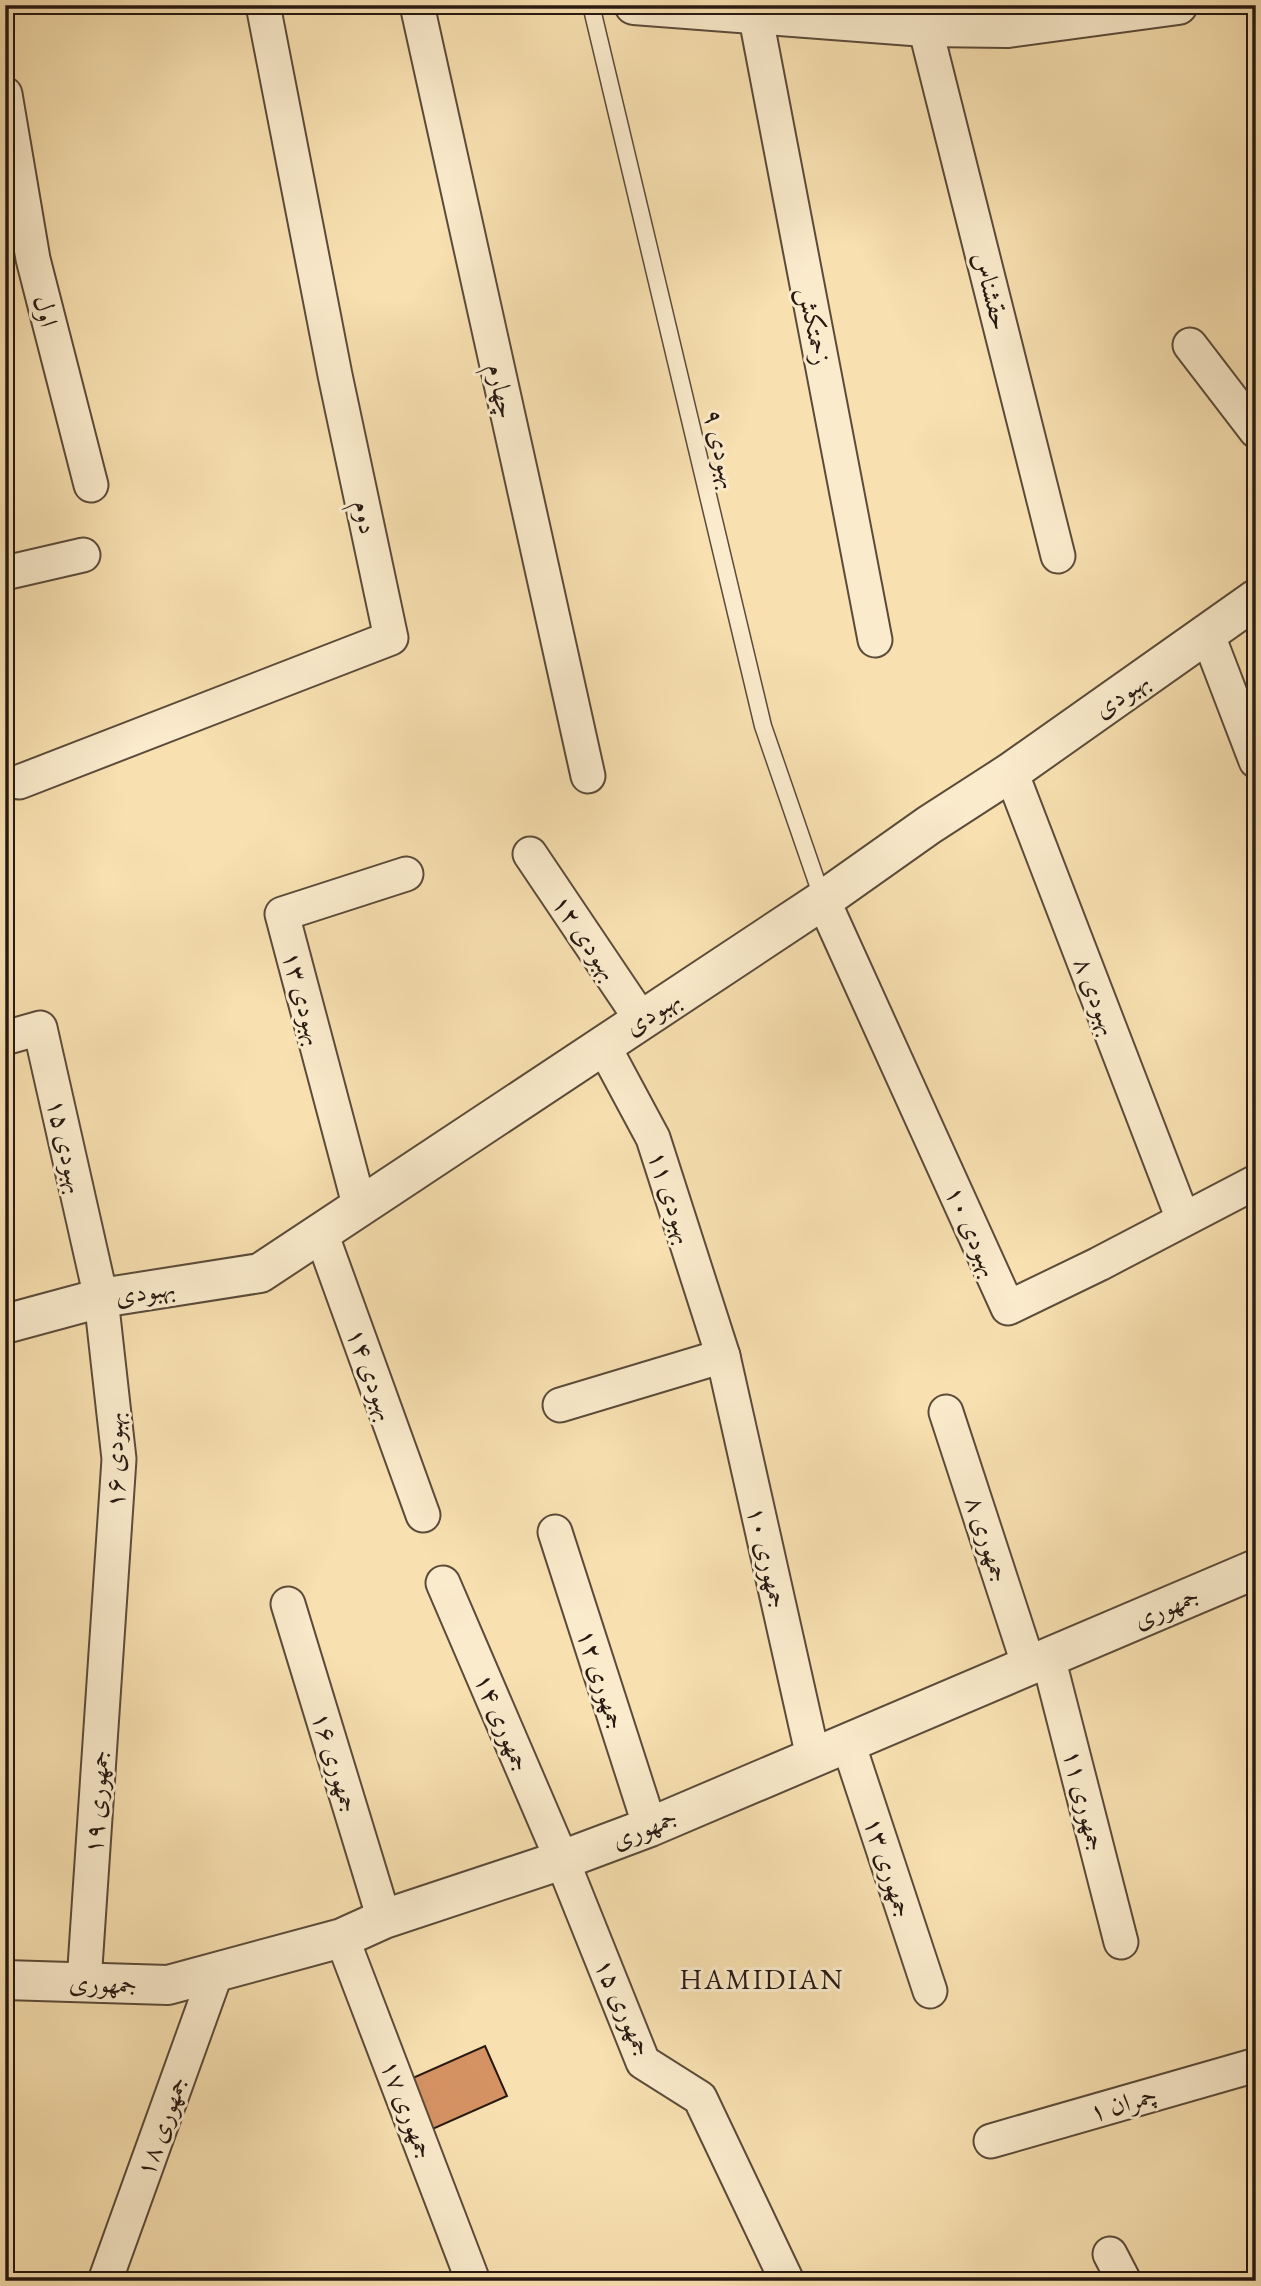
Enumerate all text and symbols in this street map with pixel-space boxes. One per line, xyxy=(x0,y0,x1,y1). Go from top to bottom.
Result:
street label: حقشناس xyxy=(966,248,1018,334)
street label: زحمتکش xyxy=(790,284,839,368)
street label: اول xyxy=(26,291,66,331)
street label: چهارم xyxy=(474,360,524,423)
street label: بهبودی ۹ xyxy=(696,406,748,492)
street label: دوم xyxy=(340,497,386,538)
street label: بهبودی xyxy=(1086,663,1156,725)
street label: بهبودی ۱۲ xyxy=(545,888,627,986)
street label: بهبودی ۱۳ xyxy=(275,947,333,1049)
street label: بهبودی ۸ xyxy=(1067,952,1127,1040)
street label: بهبودی xyxy=(617,981,687,1043)
street label: بهبودی ۱۵ xyxy=(40,1095,94,1197)
street label: بهبودی ۱۱ xyxy=(641,1146,703,1248)
street label: بهبودی ۱۰ xyxy=(938,1180,1008,1282)
street label: بهبودی xyxy=(112,1269,178,1313)
street label: بهبودی ۱۴ xyxy=(340,1323,404,1425)
street label: بهبودی ۱۶ xyxy=(96,1412,132,1508)
street label: جمهوری ۸ xyxy=(958,1492,1018,1586)
street label: جمهوری ۱۰ xyxy=(740,1503,796,1611)
street label: جمهوری xyxy=(1128,1578,1204,1636)
street label: جمهوری ۱۲ xyxy=(570,1624,634,1734)
street label: جمهوری ۱۴ xyxy=(467,1668,539,1776)
street label: جمهوری ۱۶ xyxy=(305,1707,367,1817)
street label: جمهوری ۱۱ xyxy=(1056,1745,1114,1855)
street label: جمهوری ۱۹ xyxy=(75,1749,117,1855)
street label: جمهوری xyxy=(606,1799,682,1857)
street label: جمهوری ۱۳ xyxy=(857,1812,921,1922)
street label: جمهوری ۱۵ xyxy=(587,1953,661,2061)
district label: HAMIDIAN xyxy=(680,1961,845,1997)
street label: جمهوری xyxy=(68,1965,138,2001)
street label: جمهوری ۱۷ xyxy=(374,2054,442,2164)
street label: جمهوری ۱۸ xyxy=(127,2071,195,2181)
street label: چمران ۱ xyxy=(1085,2077,1161,2129)

